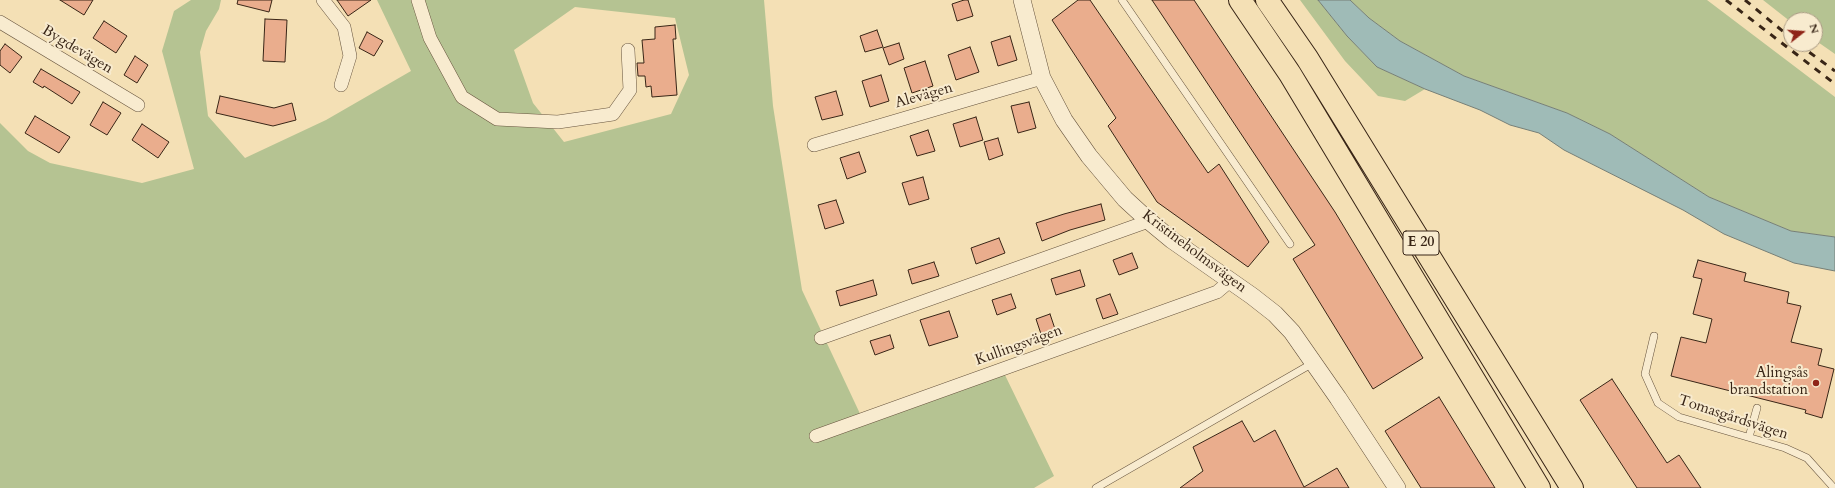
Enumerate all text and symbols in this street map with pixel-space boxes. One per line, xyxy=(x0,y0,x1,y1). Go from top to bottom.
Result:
north arrow xyxy=(1783,12,1823,52)
street label: Bygdevägen xyxy=(38,22,116,78)
text: N xyxy=(1805,22,1823,35)
street label: Alevägen xyxy=(893,79,955,113)
street label: Kristineholmsvägen xyxy=(1138,207,1250,297)
road number: E 20 xyxy=(1403,231,1439,255)
street label: Kullingsvägen xyxy=(973,322,1065,370)
place label: Alingsås brandstation xyxy=(1730,365,1808,400)
marker: Alingsås brandstation xyxy=(1811,378,1821,388)
street label: Tomasgårdsvägen xyxy=(1676,392,1790,444)

